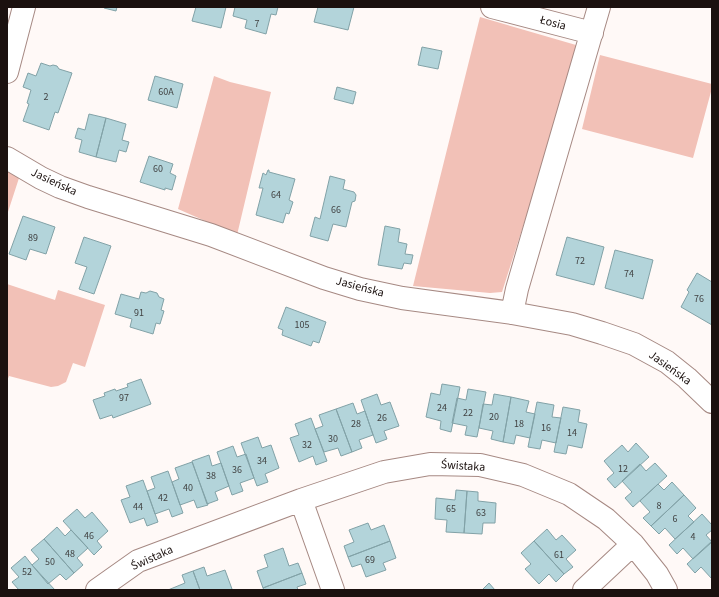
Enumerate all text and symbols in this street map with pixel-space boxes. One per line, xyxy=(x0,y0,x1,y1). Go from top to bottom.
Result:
street label: Łosia xyxy=(537,11,568,35)
house number: 7 xyxy=(255,17,260,31)
house number: 60A xyxy=(158,85,174,99)
house number: 2 xyxy=(44,90,49,104)
house number: 60 xyxy=(153,162,163,176)
street label: Jasieńska xyxy=(28,164,80,200)
house number: 64 xyxy=(271,188,281,202)
house number: 66 xyxy=(331,203,341,217)
house number: 89 xyxy=(28,231,38,245)
house number: 72 xyxy=(575,254,585,268)
house number: 74 xyxy=(624,267,634,281)
street label: Jasieńska xyxy=(334,272,386,302)
house number: 76 xyxy=(694,292,704,306)
house number: 91 xyxy=(134,306,144,320)
house number: 105 xyxy=(295,318,309,332)
street label: Jasieńska xyxy=(645,347,695,389)
house number: 97 xyxy=(119,391,129,405)
house number: 24 xyxy=(437,401,447,415)
house number: 22 xyxy=(463,406,473,420)
house number: 20 xyxy=(489,410,499,424)
house number: 26 xyxy=(377,411,387,425)
house number: 28 xyxy=(351,417,361,431)
house number: 18 xyxy=(514,417,524,431)
house number: 16 xyxy=(541,421,551,435)
house number: 14 xyxy=(567,426,577,440)
house number: 30 xyxy=(328,432,338,446)
house number: 32 xyxy=(302,438,312,452)
house number: 34 xyxy=(257,454,267,468)
street label: Świstaka xyxy=(440,456,486,476)
house number: 12 xyxy=(618,462,628,476)
house number: 36 xyxy=(232,463,242,477)
house number: 38 xyxy=(206,469,216,483)
house number: 40 xyxy=(183,481,193,495)
house number: 42 xyxy=(158,491,168,505)
house number: 8 xyxy=(657,499,662,513)
house number: 44 xyxy=(133,500,143,514)
house number: 65 xyxy=(446,502,456,516)
house number: 63 xyxy=(476,506,486,520)
house number: 6 xyxy=(673,512,678,526)
house number: 46 xyxy=(84,529,94,543)
house number: 4 xyxy=(691,530,696,544)
street label: Świstaka xyxy=(128,541,176,575)
house number: 48 xyxy=(65,547,75,561)
house number: 61 xyxy=(554,548,564,562)
house number: 69 xyxy=(365,553,375,567)
house number: 50 xyxy=(45,555,55,569)
house number: 52 xyxy=(22,565,32,579)

